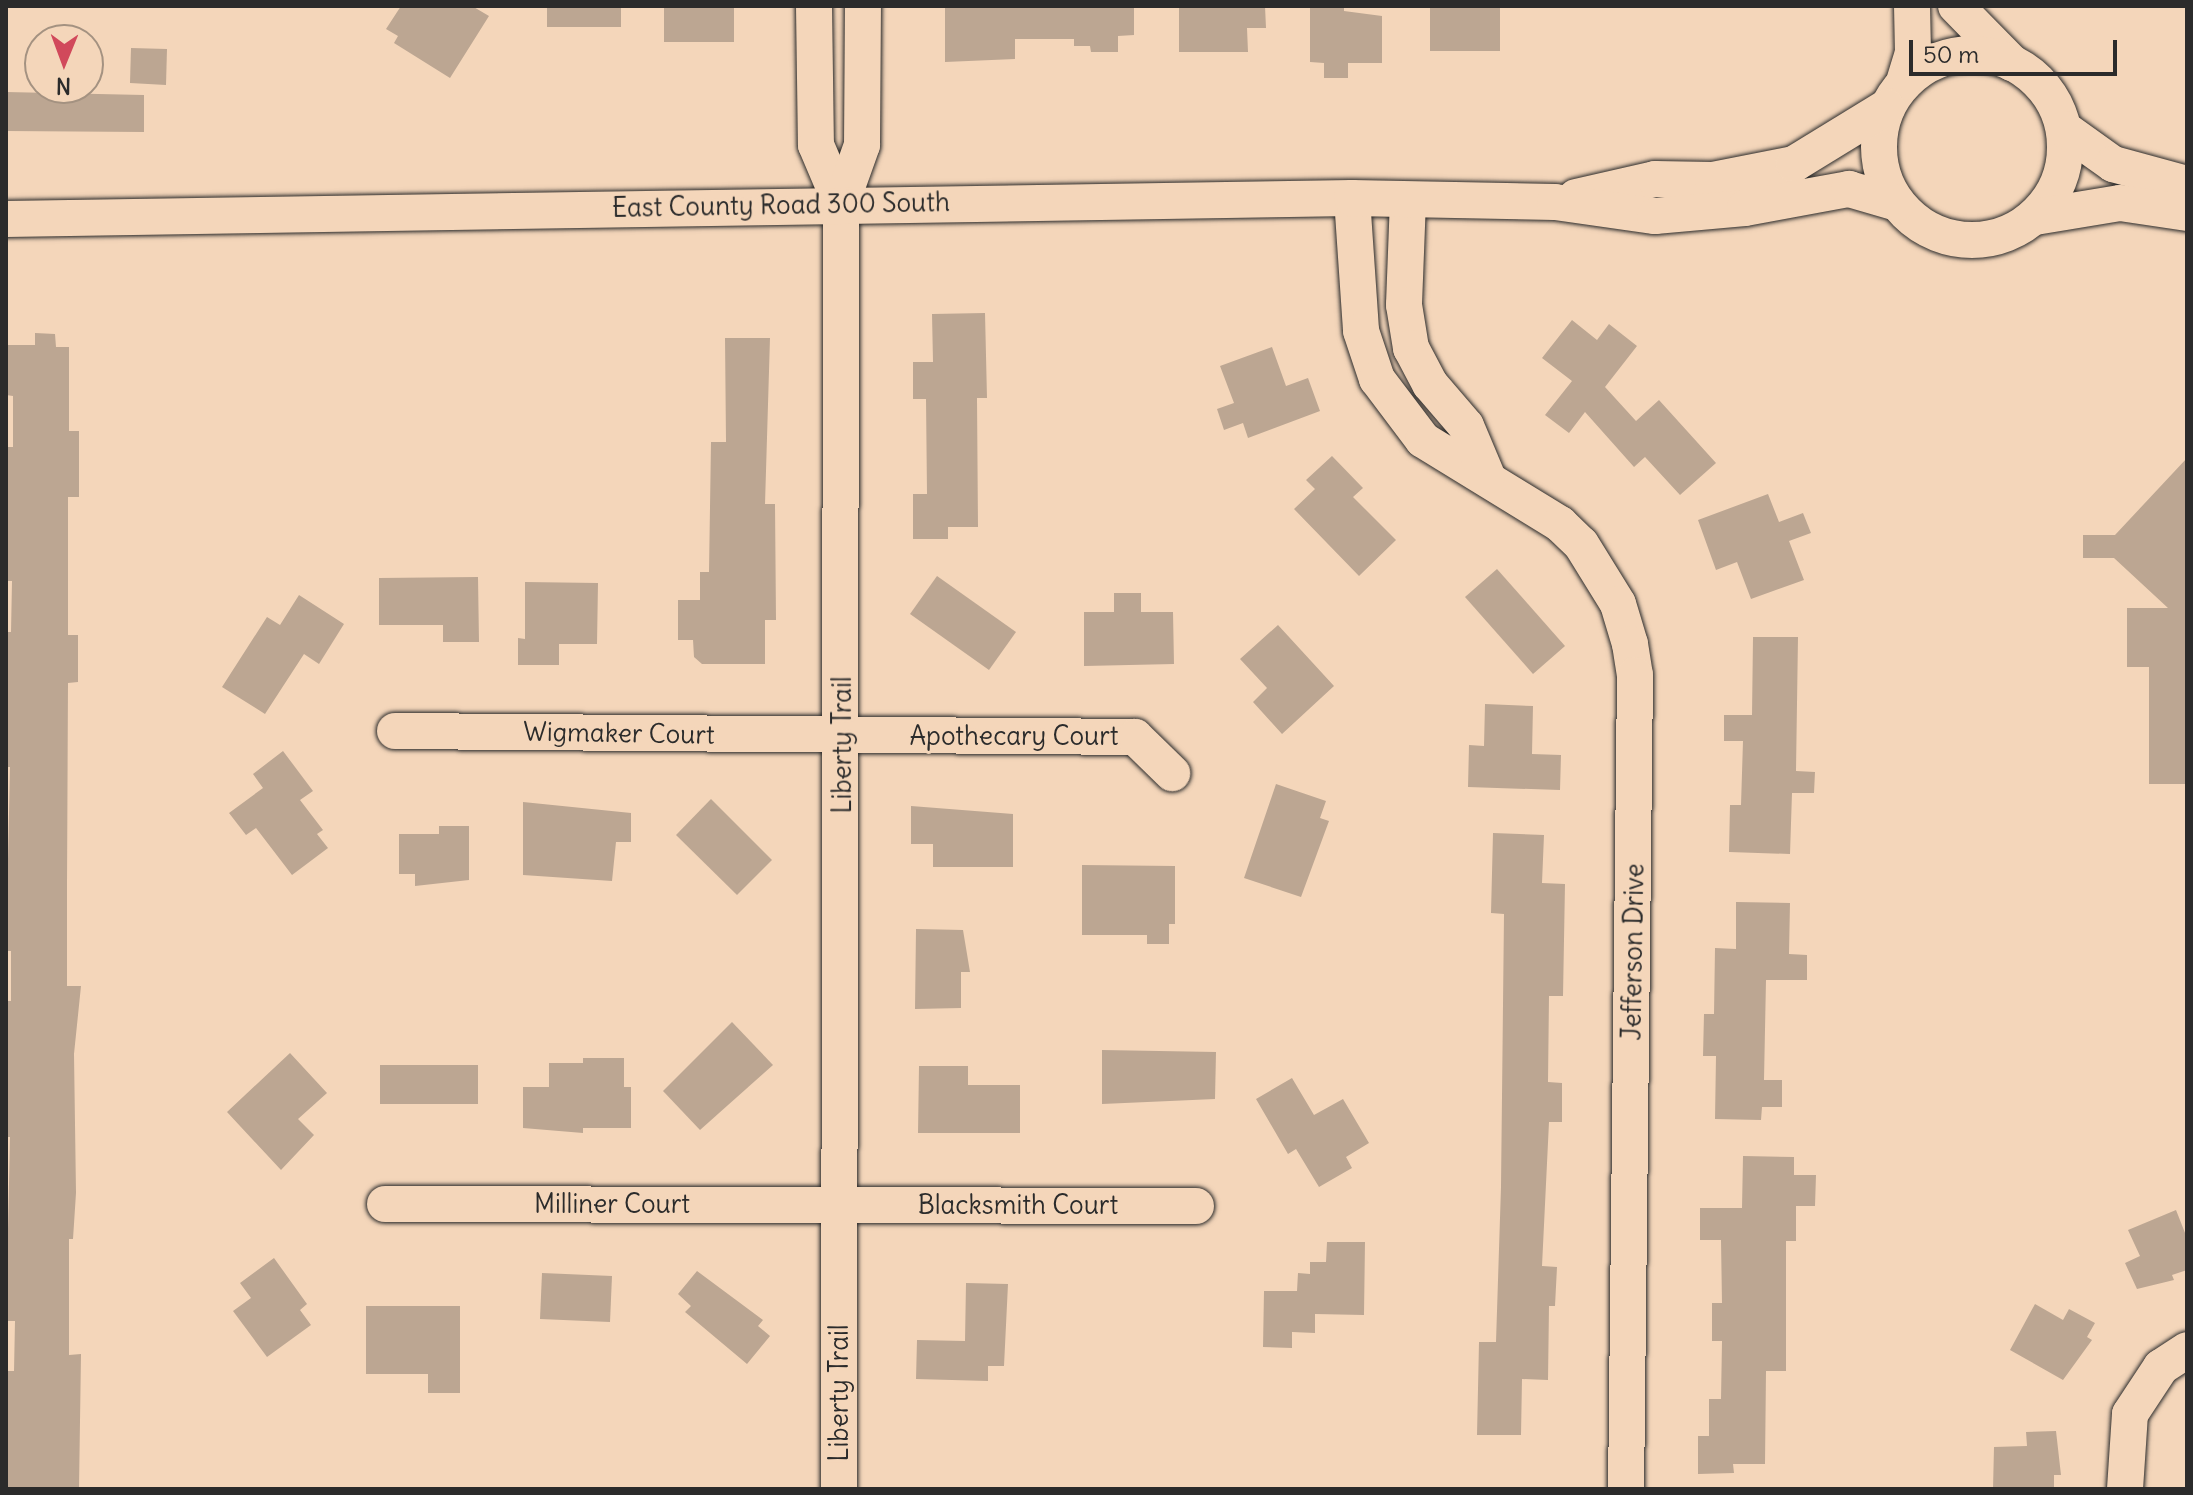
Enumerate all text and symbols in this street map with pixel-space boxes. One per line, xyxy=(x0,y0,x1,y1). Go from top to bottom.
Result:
north arrow xyxy=(24,24,104,104)
scale bar xyxy=(1913,24,2121,74)
text: 50 m xyxy=(1923,39,1979,69)
text: N xyxy=(56,72,71,100)
street label: East County Road 300 South xyxy=(612,186,950,224)
street label: Liberty Trail xyxy=(826,676,858,814)
street label: Wigmaker Court xyxy=(523,716,715,750)
street label: Apothecary Court xyxy=(909,720,1119,752)
street label: Jefferson Drive xyxy=(1616,863,1650,1041)
street label: Milliner Court xyxy=(534,1188,690,1220)
street label: Blacksmith Court xyxy=(918,1189,1118,1221)
street label: Liberty Trail xyxy=(823,1324,855,1462)

